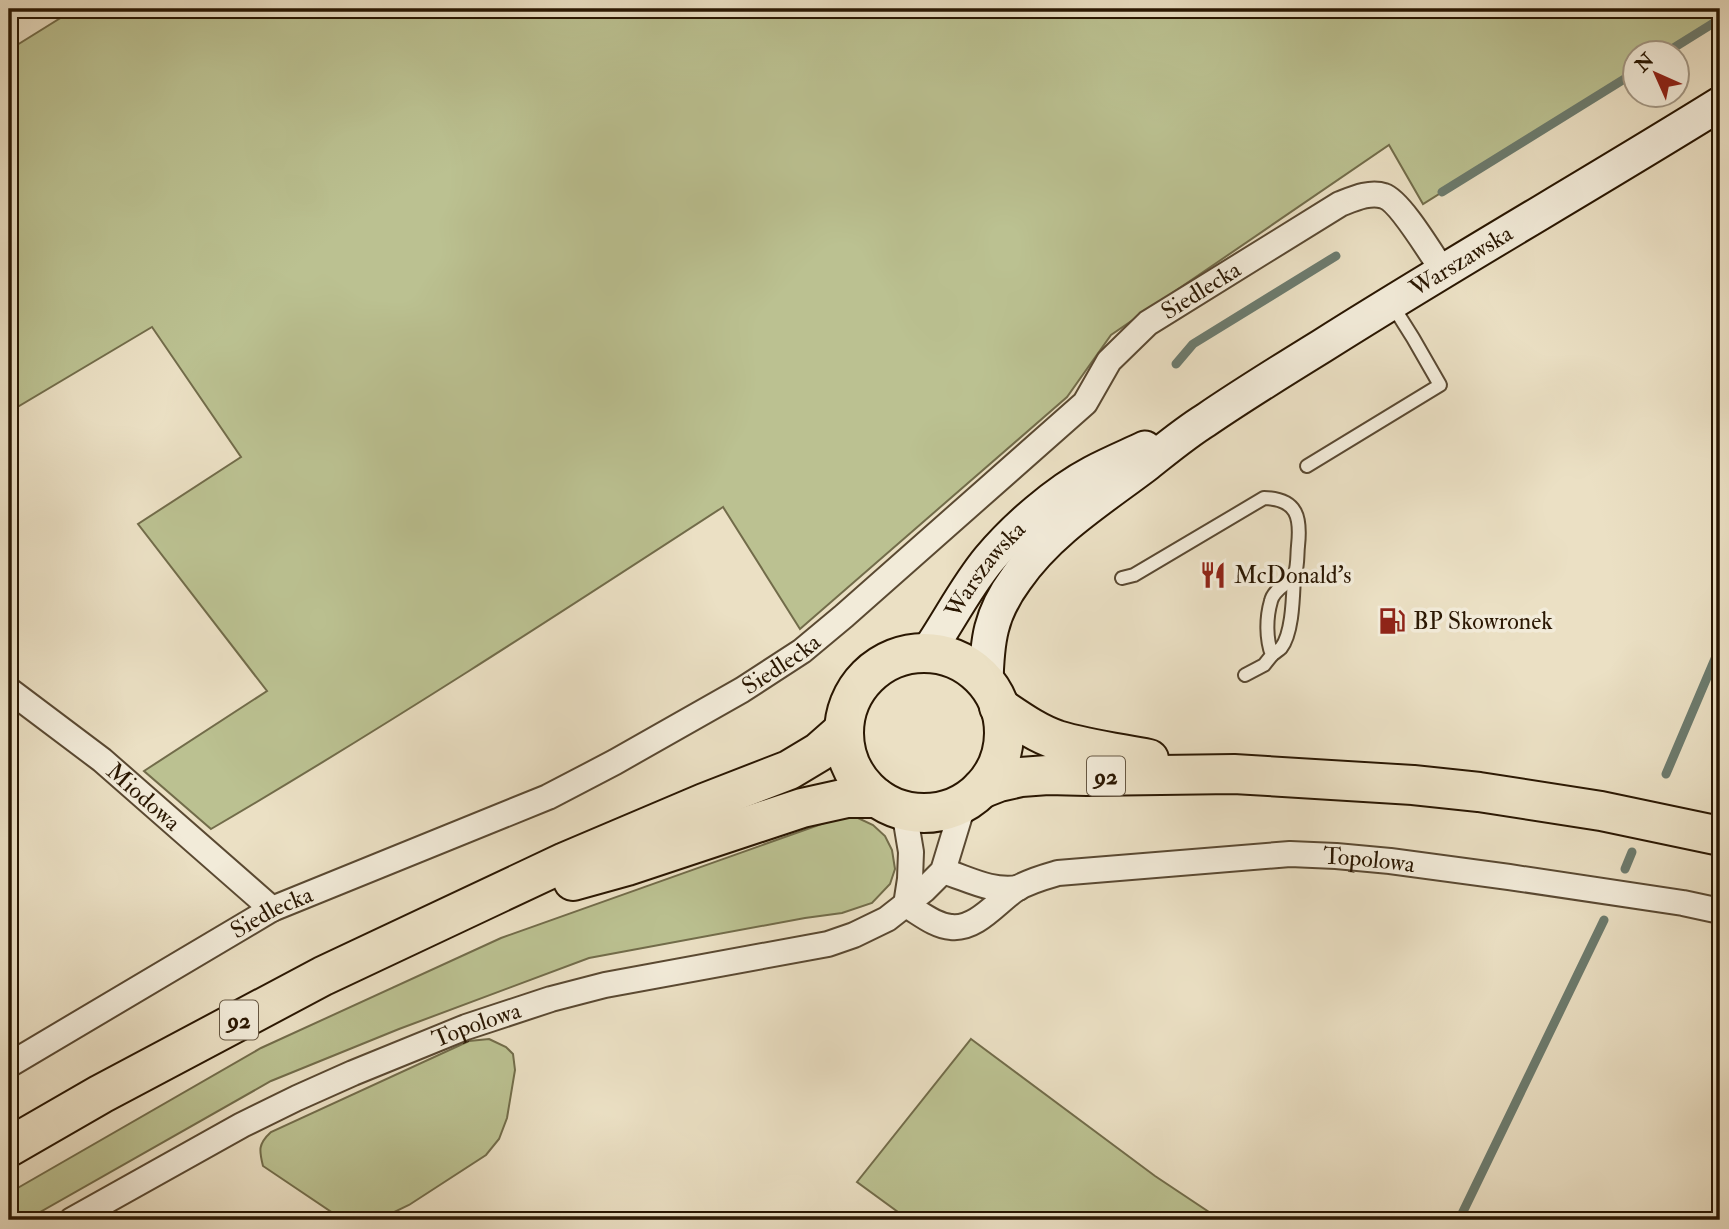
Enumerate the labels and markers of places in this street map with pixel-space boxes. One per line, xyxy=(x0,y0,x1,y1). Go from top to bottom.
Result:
restaurant icon: McDonald's xyxy=(1198,560,1228,590)
place label: McDonald's xyxy=(1234,560,1352,591)
fuel station icon: BP Skowronek xyxy=(1377,606,1407,636)
place label: BP Skowronek xyxy=(1413,606,1553,637)

